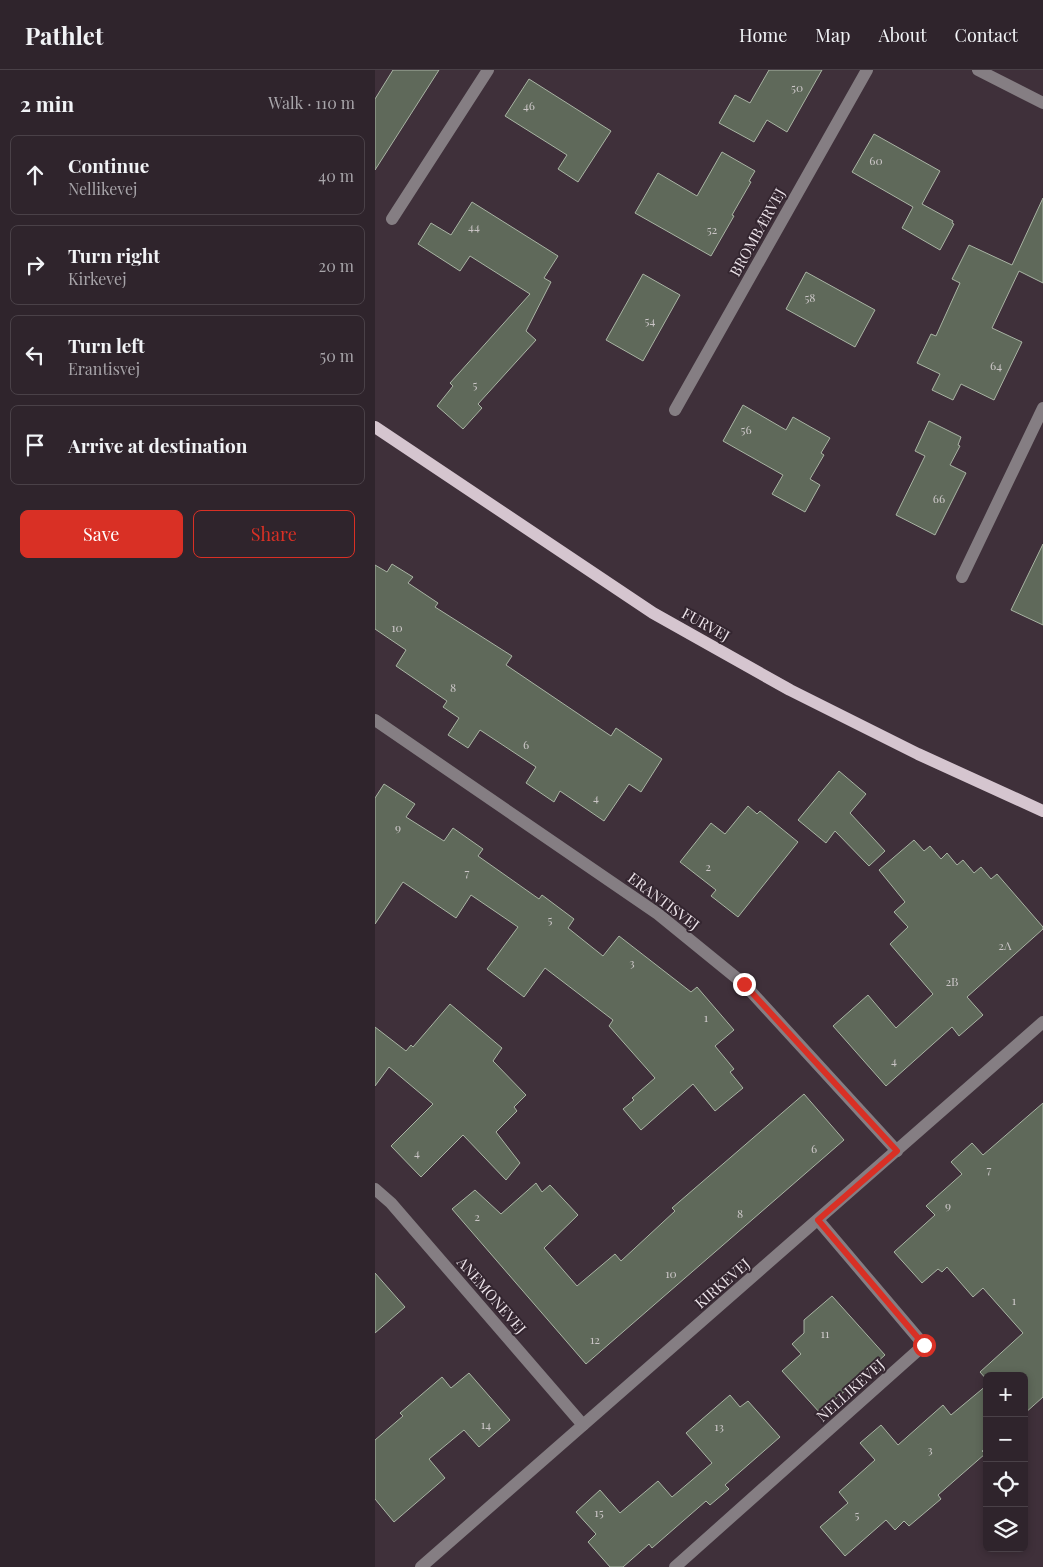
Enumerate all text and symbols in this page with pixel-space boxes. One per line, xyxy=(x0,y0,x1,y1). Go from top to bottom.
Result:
text: Pathlet xyxy=(25,19,103,51)
text: Home xyxy=(739,23,787,47)
text: Map xyxy=(815,23,850,47)
text: About xyxy=(878,23,927,47)
text: Contact xyxy=(955,23,1018,47)
house number: 50 xyxy=(791,79,803,95)
text: 2 min xyxy=(20,89,74,117)
text: Walk · 110 m xyxy=(268,92,355,113)
house number: 46 xyxy=(523,97,535,113)
text: Continue xyxy=(68,152,149,178)
house number: 60 xyxy=(869,152,883,168)
icon: ahead xyxy=(21,161,49,189)
text: 40 m xyxy=(318,165,354,186)
text: Nellikevej xyxy=(68,178,137,199)
street label: BROMBÆRVEJ xyxy=(725,184,790,280)
house number: 44 xyxy=(468,218,480,234)
house number: 52 xyxy=(707,221,718,237)
text: Turn right xyxy=(68,242,160,268)
icon: right xyxy=(21,251,49,279)
text: 20 m xyxy=(319,255,354,276)
text: Kirkevej xyxy=(68,268,126,289)
house number: 58 xyxy=(804,289,816,305)
house number: 54 xyxy=(645,312,656,328)
text: Turn left xyxy=(68,332,145,358)
icon: left xyxy=(21,341,49,369)
text: 50 m xyxy=(320,345,354,366)
house number: 64 xyxy=(990,357,1002,373)
text: Erantisvej xyxy=(68,358,140,379)
house number: 5 xyxy=(473,376,478,392)
house number: 56 xyxy=(740,421,752,437)
icon: arrive xyxy=(21,431,49,459)
text: Arrive at destination xyxy=(68,432,248,458)
house number: 66 xyxy=(933,490,945,506)
button: Save xyxy=(20,510,183,558)
button: Share xyxy=(193,510,355,558)
street label: FURVEJ xyxy=(679,603,734,645)
house number: 10 xyxy=(391,619,403,635)
house number: 8 xyxy=(450,679,456,695)
house number: 6 xyxy=(523,736,529,752)
house number: 4 xyxy=(593,789,599,805)
house number: 9 xyxy=(395,819,401,835)
house number: 2 xyxy=(705,858,711,874)
house number: 7 xyxy=(465,864,470,880)
street label: ERANTISVEJ xyxy=(624,868,704,934)
house number: 5 xyxy=(548,911,553,927)
house number: 2A xyxy=(998,937,1012,953)
house number: 3 xyxy=(629,954,635,970)
route end xyxy=(733,973,756,996)
house number: 2B xyxy=(945,973,959,989)
house number: 1 xyxy=(704,1009,709,1025)
house number: 4 xyxy=(891,1052,897,1068)
house number: 6 xyxy=(811,1140,817,1156)
house number: 4 xyxy=(414,1144,420,1160)
house number: 7 xyxy=(987,1161,992,1177)
house number: 9 xyxy=(945,1197,951,1213)
house number: 8 xyxy=(737,1205,743,1221)
house number: 2 xyxy=(474,1208,480,1224)
street label: ANEMONEVEJ xyxy=(452,1251,531,1338)
street label: KIRKEVEJ xyxy=(690,1253,754,1313)
house number: 10 xyxy=(665,1265,677,1281)
house number: 1 xyxy=(1012,1292,1017,1308)
house number: 11 xyxy=(821,1325,830,1341)
house number: 12 xyxy=(590,1331,600,1347)
route start xyxy=(913,1334,936,1357)
street label: NELLIKEVEJ xyxy=(812,1354,888,1426)
map controls xyxy=(983,1372,1028,1552)
button: + xyxy=(983,1372,1028,1417)
house number: 14 xyxy=(481,1416,491,1432)
button: − xyxy=(983,1417,1028,1462)
house number: 13 xyxy=(714,1418,724,1434)
house number: 3 xyxy=(927,1441,933,1457)
button: locate xyxy=(983,1462,1028,1507)
house number: 15 xyxy=(594,1504,604,1520)
house number: 5 xyxy=(855,1506,860,1522)
button: layers xyxy=(983,1507,1028,1552)

